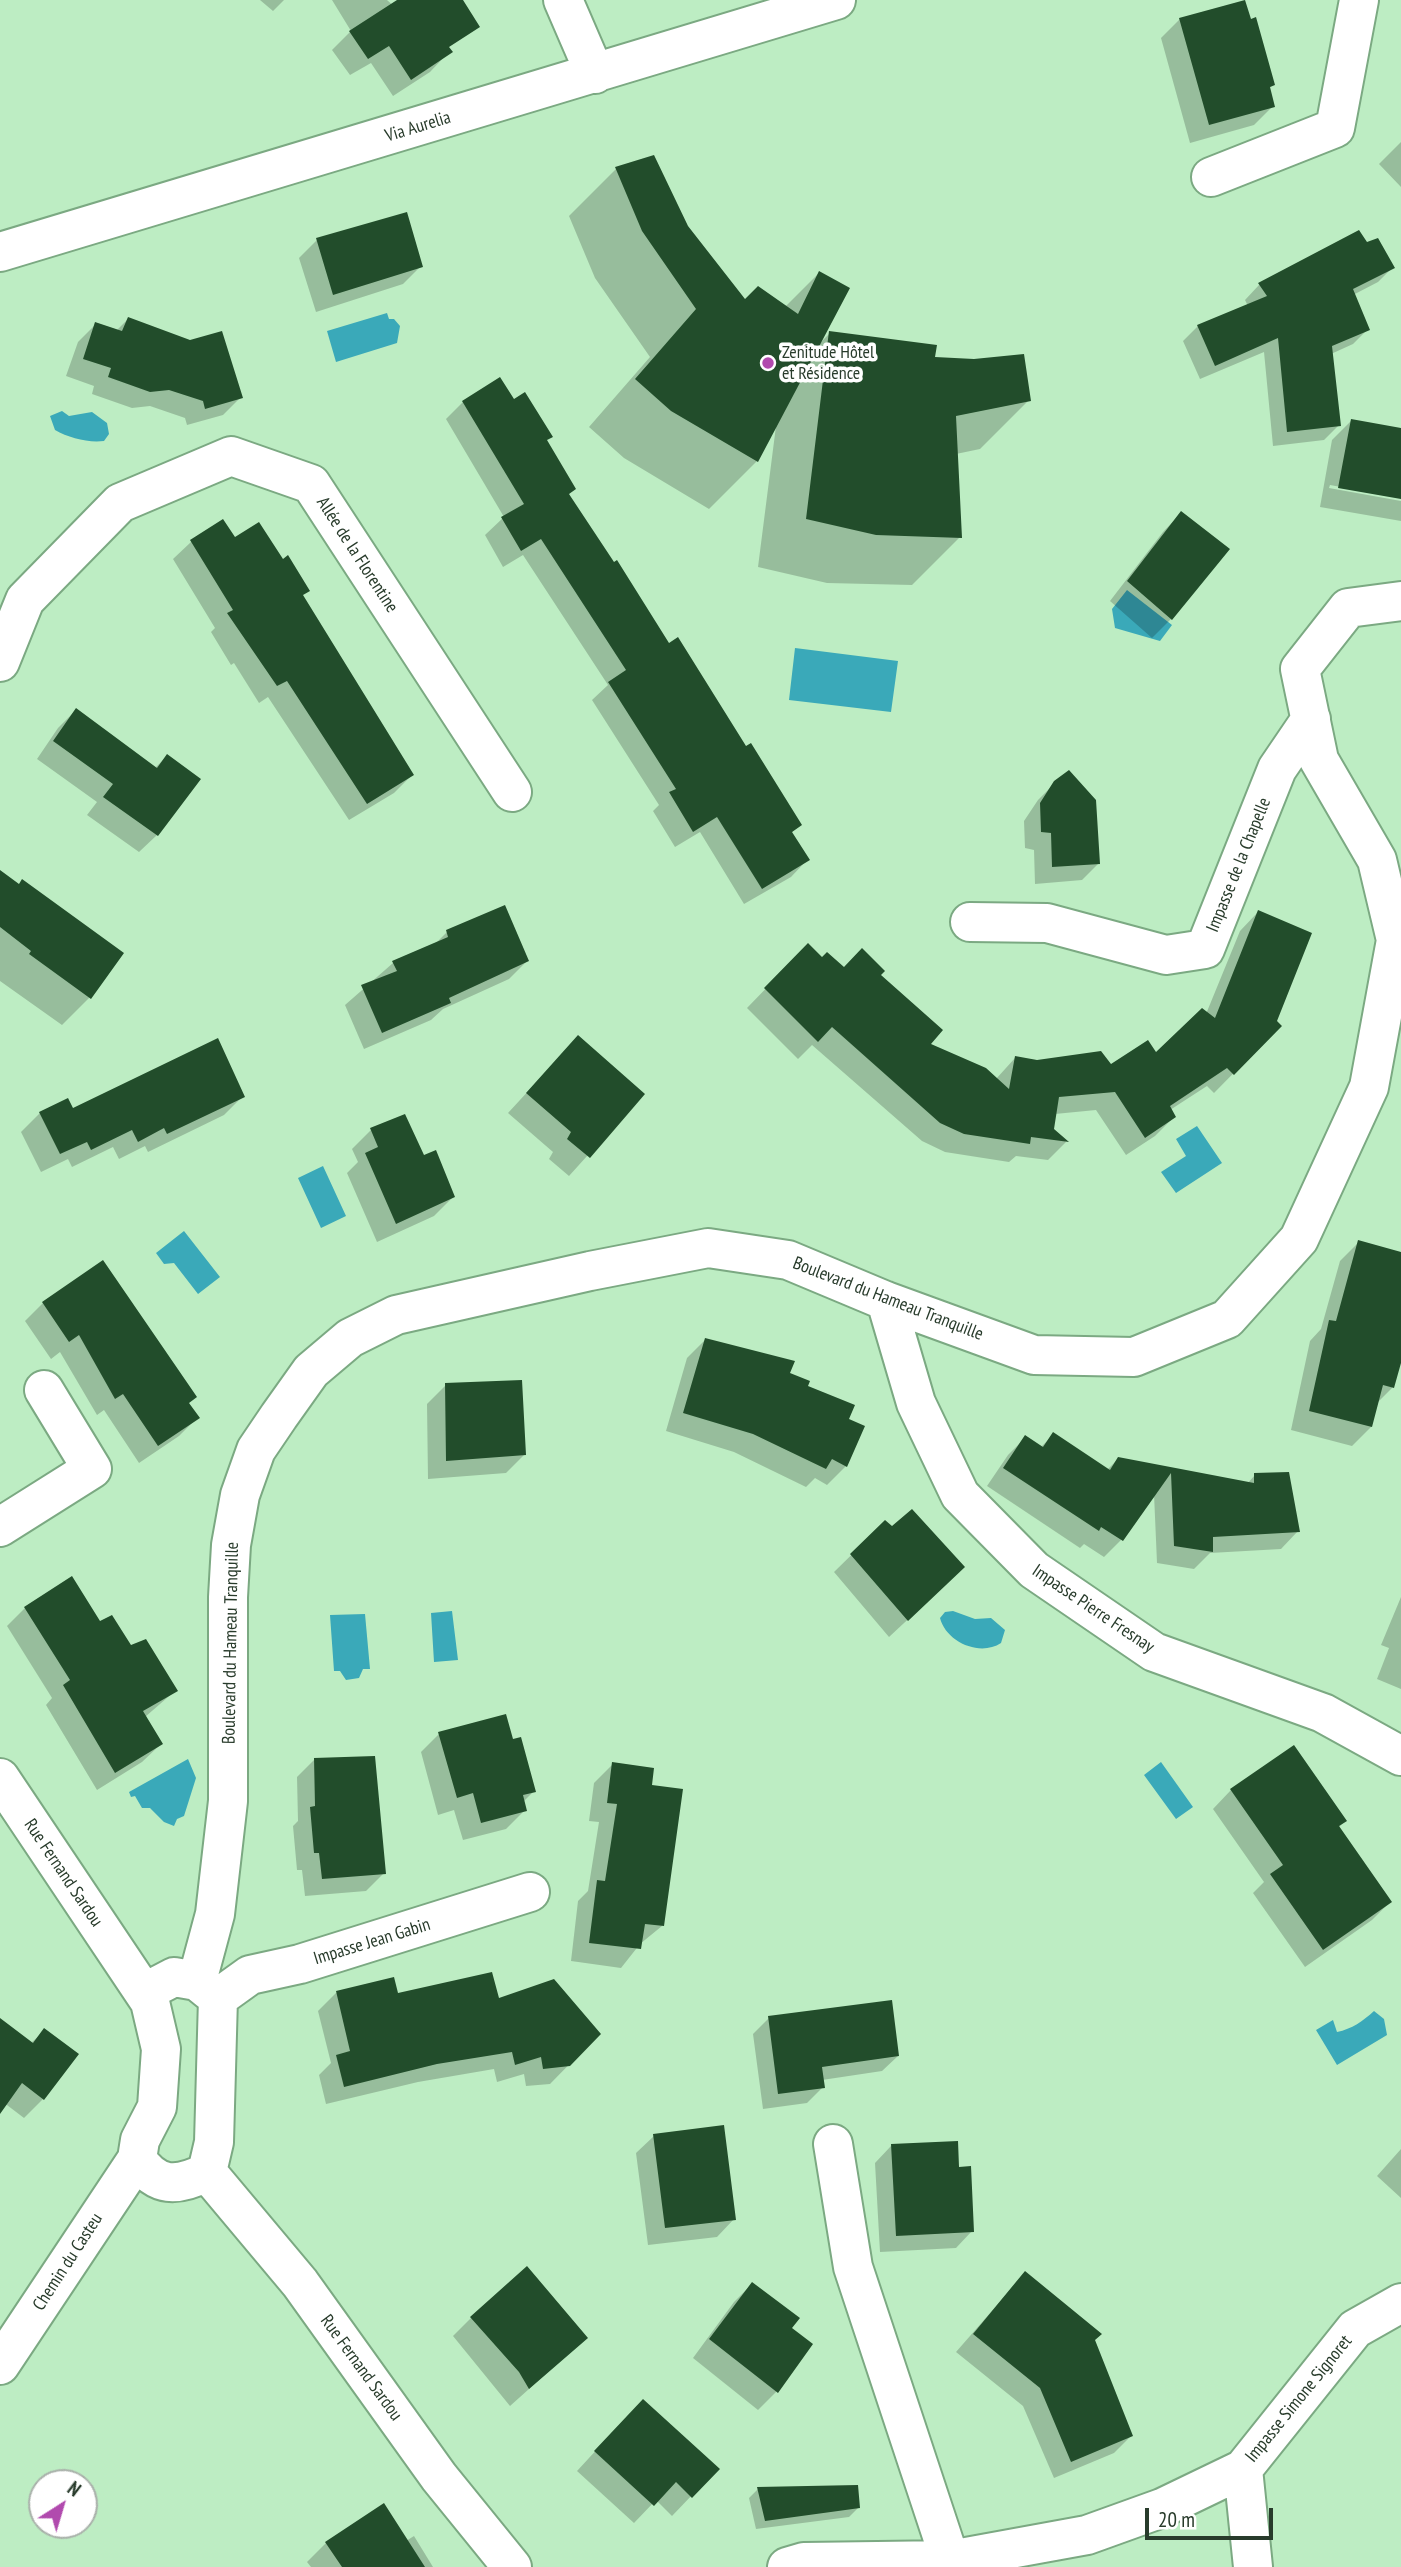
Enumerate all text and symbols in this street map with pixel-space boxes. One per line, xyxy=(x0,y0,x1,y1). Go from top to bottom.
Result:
street label: Via Aurelia xyxy=(383,107,453,147)
place label: Zenitude Hôtel et Résidence xyxy=(782,342,874,384)
marker: Zenitude Hôtel et Résidence xyxy=(760,355,776,371)
street label: Allée de la Florentine xyxy=(312,493,402,617)
street label: Impasse de la Chapelle xyxy=(1202,795,1276,935)
street label: Boulevard du Hameau Tranquille xyxy=(790,1253,986,1345)
street label: Boulevard du Hameau Tranquille xyxy=(218,1542,244,1744)
street label: Impasse Pierre Fresnay xyxy=(1028,1560,1158,1658)
street label: Rue Fernand Sardou xyxy=(19,1815,107,1931)
street label: Impasse Jean Gabin xyxy=(311,1914,433,1970)
street label: Chemin du Casteu xyxy=(29,2209,107,2315)
street label: Rue Fernand Sardou xyxy=(315,2311,407,2425)
street label: Impasse Simone Signoret xyxy=(1241,2331,1357,2467)
north arrow xyxy=(28,2469,98,2539)
text: N xyxy=(63,2476,86,2501)
scale bar xyxy=(1149,2494,1277,2538)
text: 20 m xyxy=(1158,2506,1195,2533)

